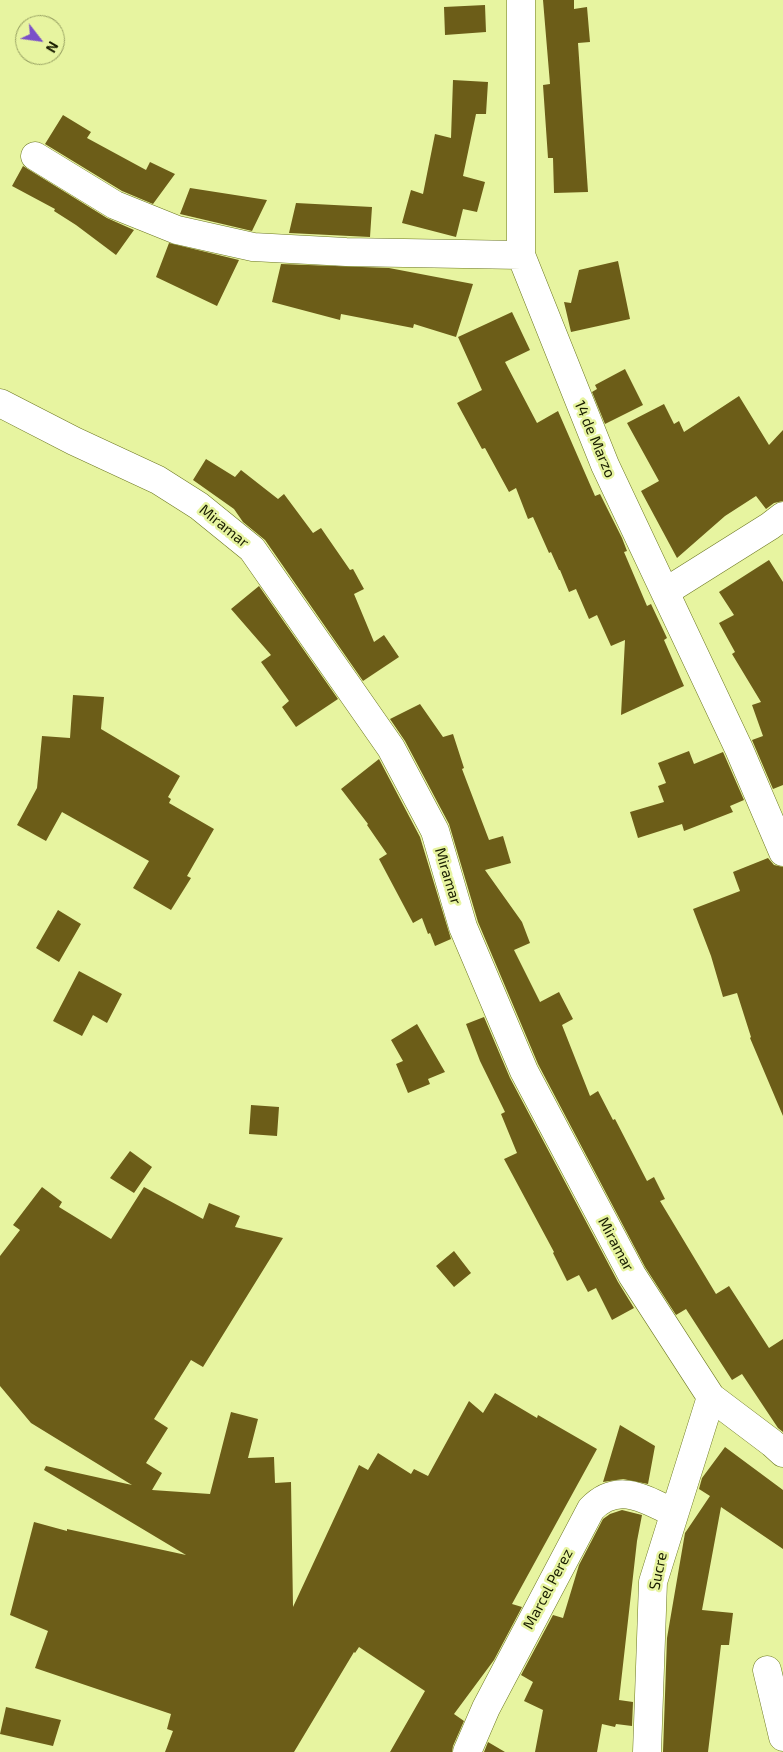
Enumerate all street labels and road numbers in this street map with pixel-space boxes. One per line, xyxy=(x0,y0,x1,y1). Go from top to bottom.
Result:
street label: 14 de Marzo xyxy=(571,398,619,480)
street label: Miramar xyxy=(196,501,252,551)
street label: Miramar xyxy=(431,845,465,907)
street label: Miramar xyxy=(594,1214,638,1274)
street label: Marcel Perez xyxy=(519,1546,577,1632)
street label: Sucre xyxy=(645,1550,671,1592)

